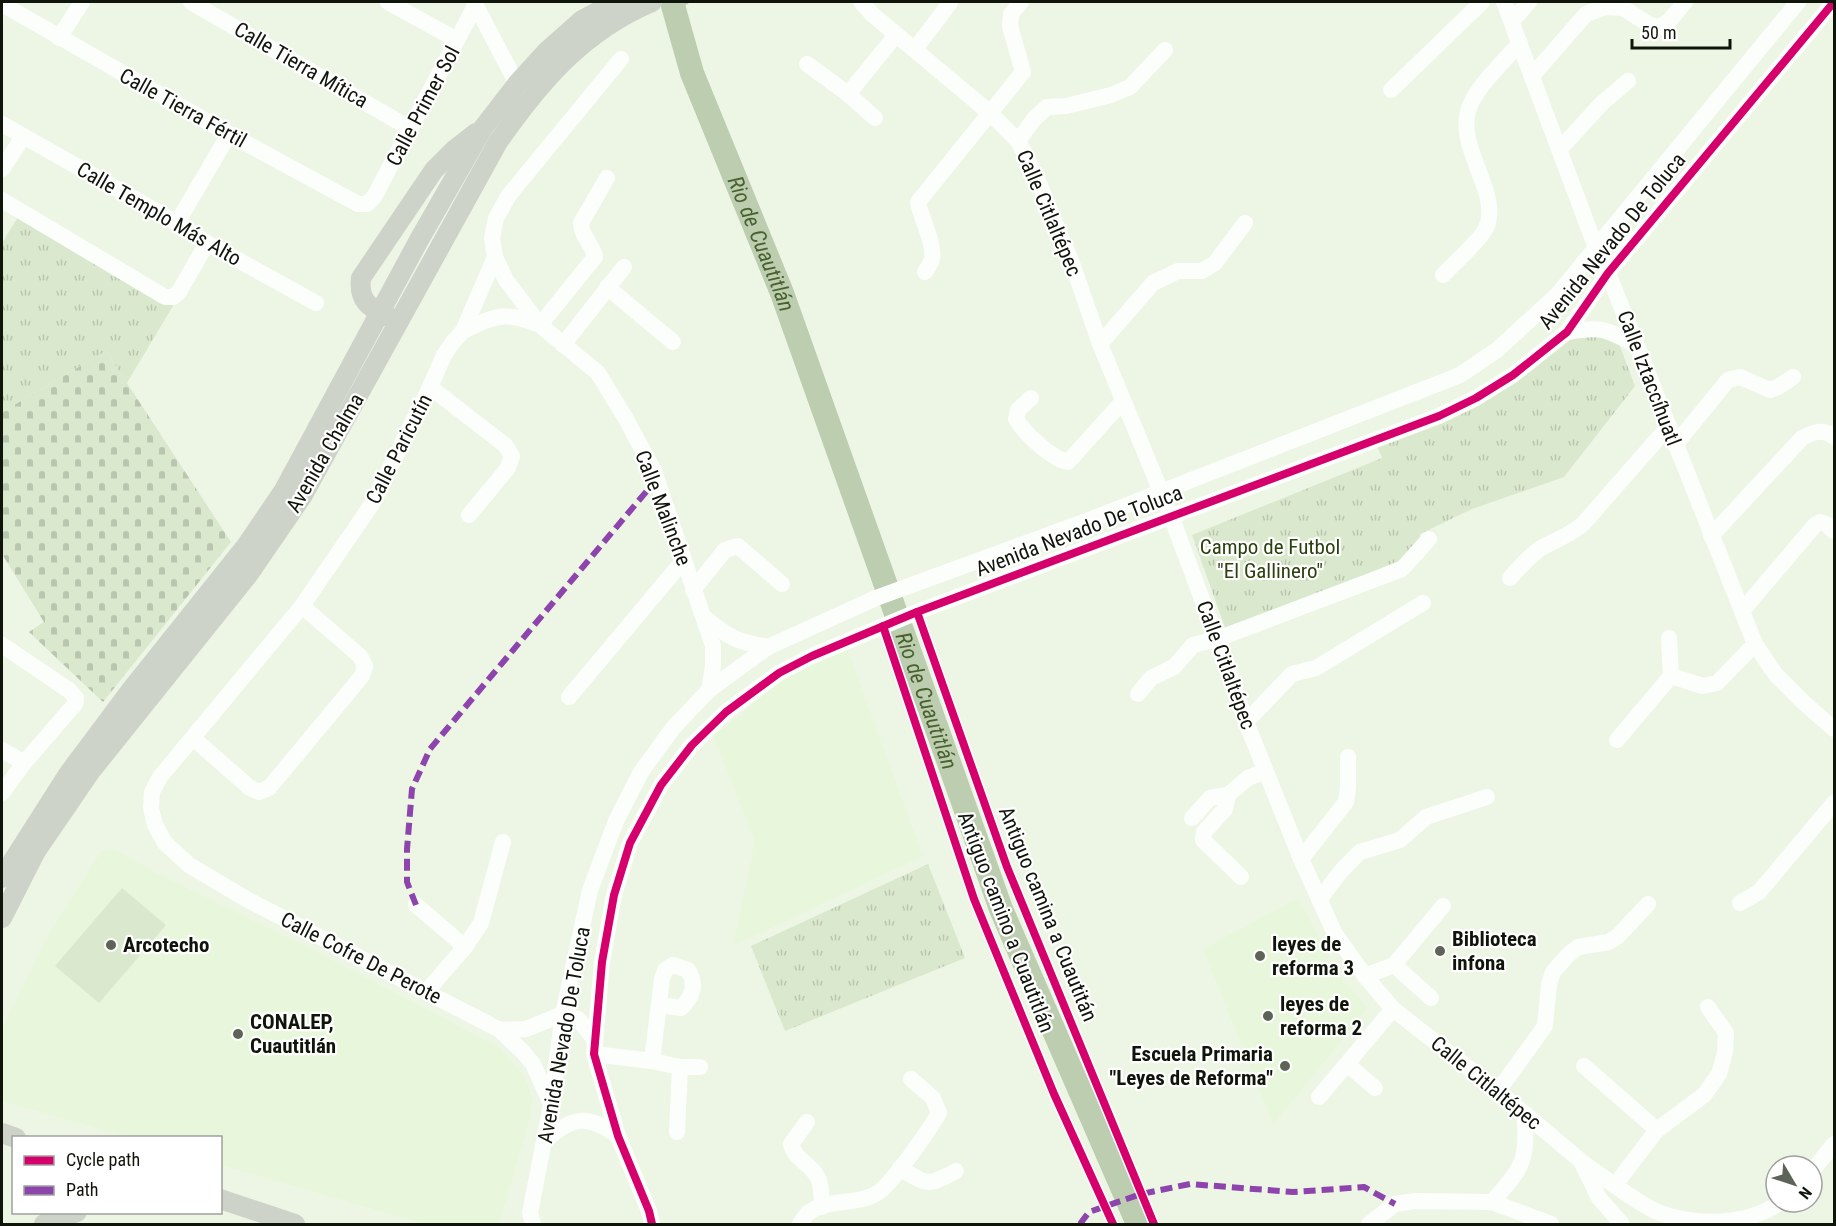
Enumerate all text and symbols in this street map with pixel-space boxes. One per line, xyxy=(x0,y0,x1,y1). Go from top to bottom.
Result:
scale bar xyxy=(1632,12,1730,50)
street label: Calle Tierra Mítica xyxy=(230,17,372,113)
text: 50 m xyxy=(1641,22,1676,43)
street label: Calle Primer Sol xyxy=(381,42,465,170)
street label: Calle Tierra Fértil xyxy=(115,63,251,153)
street label: Calle Citlaltépec xyxy=(1012,146,1086,280)
street label: Avenida Nevado De Toluca xyxy=(1534,148,1690,334)
street label: Calle Templo Más Alto xyxy=(73,157,245,271)
water label: Rio de Cuautitlán xyxy=(723,172,800,314)
street label: Calle Iztaccíhuatl xyxy=(1612,307,1686,449)
street label: Avenida Chalma xyxy=(281,389,369,517)
street label: Calle Paricutín xyxy=(361,390,437,508)
street label: Calle Malinche xyxy=(630,447,696,569)
street label: Avenida Nevado De Toluca xyxy=(972,480,1186,582)
park label: Campo de Futbol "El Gallinero" xyxy=(1200,535,1340,583)
street label: Calle Citlaltépec xyxy=(1192,598,1260,732)
water label: Rio de Cuautitlán xyxy=(891,629,963,772)
street label: Antiguo camina a Cuautitán xyxy=(994,803,1102,1025)
street label: Antiguo camino a Cuautitlán xyxy=(953,808,1059,1036)
street label: Calle Cofre De Perote xyxy=(277,907,445,1009)
street label: Avenida Nevado De Toluca xyxy=(533,925,595,1145)
place label: Biblioteca infona xyxy=(1452,927,1537,975)
place label: leyes de reforma 3 xyxy=(1272,932,1354,980)
place label: Arcotecho xyxy=(123,933,209,957)
marker: Arcotecho xyxy=(104,938,118,952)
marker: Biblioteca infona xyxy=(1433,944,1447,958)
marker: leyes de reforma 3 xyxy=(1253,949,1267,963)
place label: leyes de reforma 2 xyxy=(1280,992,1362,1040)
marker: leyes de reforma 2 xyxy=(1261,1009,1275,1023)
place label: CONALEP, Cuautitlán xyxy=(250,1010,336,1058)
marker: CONALEP, Cuautitlán xyxy=(231,1027,245,1041)
street label: Calle Citlaltépec xyxy=(1426,1031,1546,1135)
place label: Escuela Primaria "Leyes de Reforma" xyxy=(1109,1042,1273,1090)
marker: Escuela Primaria "Leyes de Reforma" xyxy=(1278,1059,1292,1073)
legend xyxy=(12,1136,222,1214)
text: Cycle path xyxy=(66,1149,140,1170)
north arrow xyxy=(1764,1154,1824,1214)
text: Path xyxy=(66,1179,99,1200)
text: N xyxy=(1795,1183,1816,1203)

